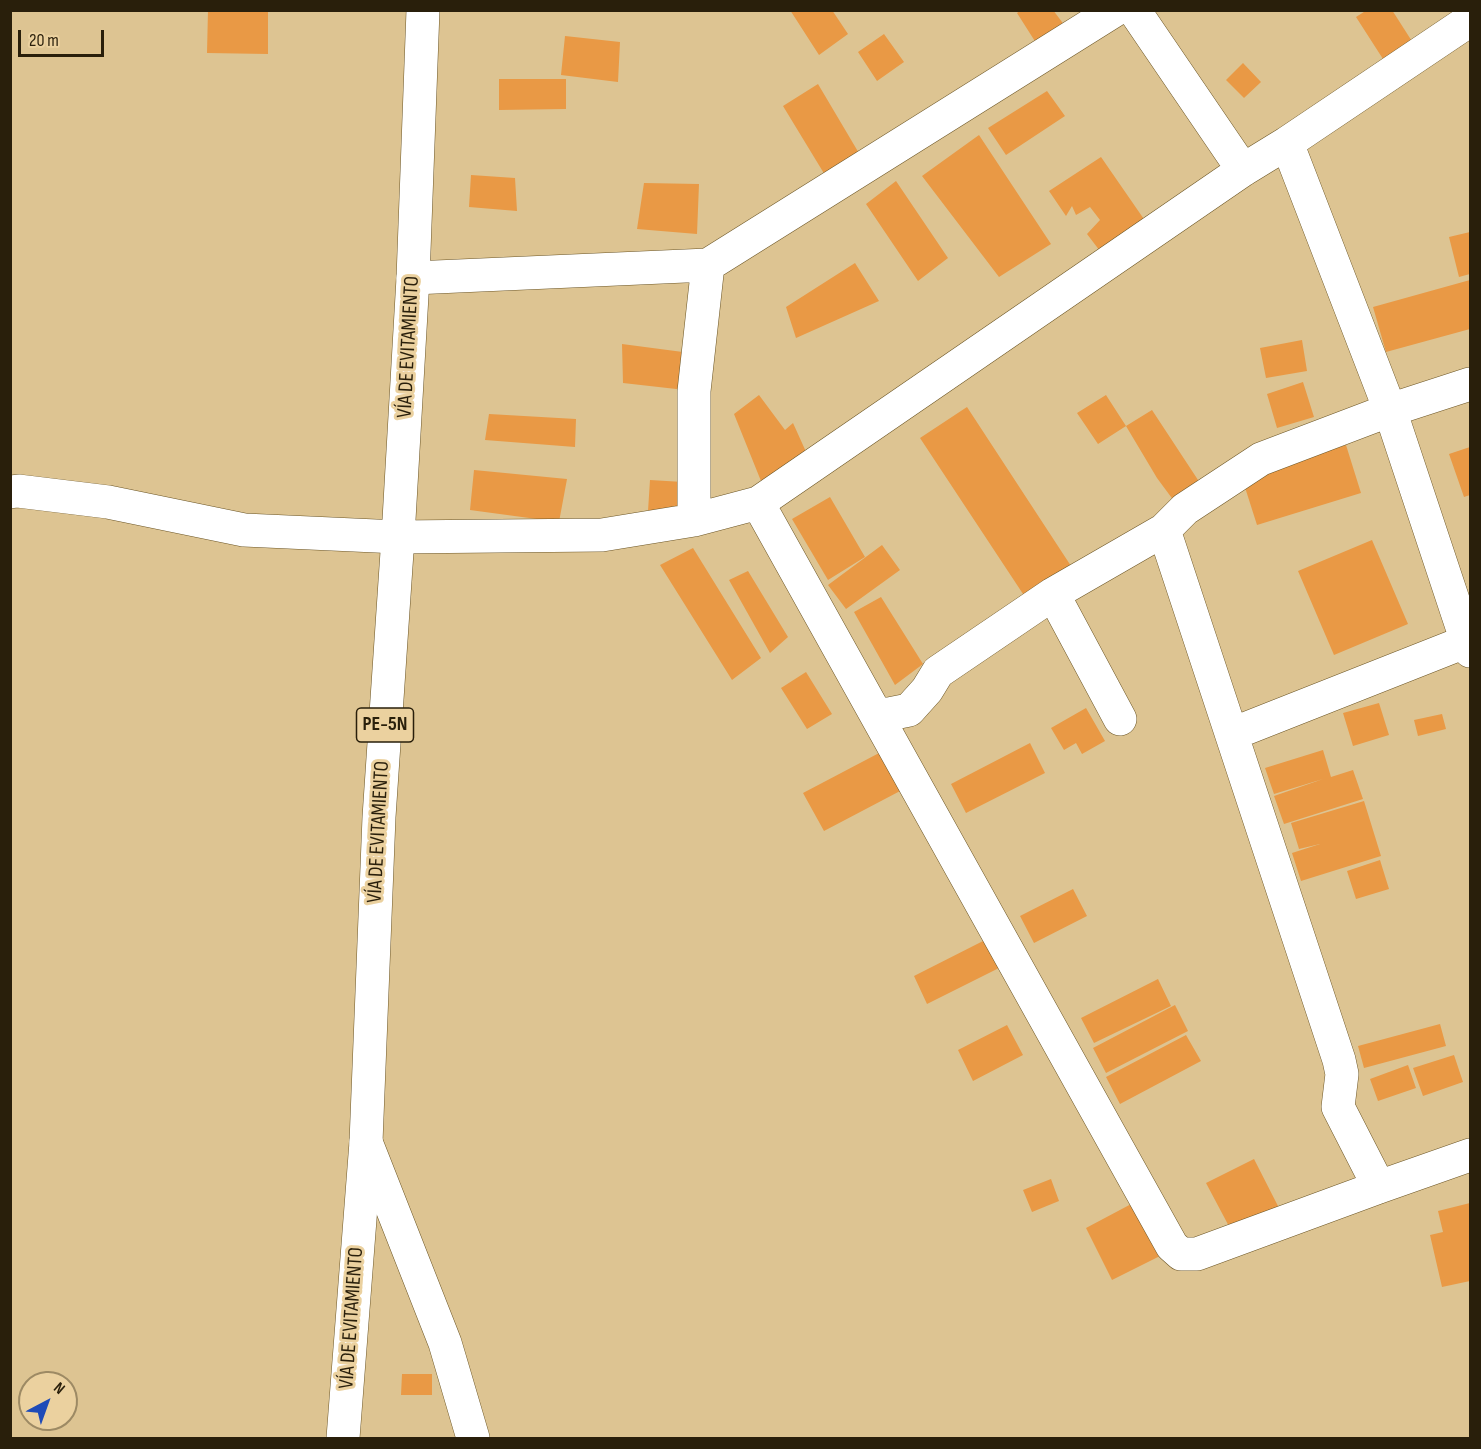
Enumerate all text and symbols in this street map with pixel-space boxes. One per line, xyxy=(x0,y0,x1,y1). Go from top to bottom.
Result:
scale bar xyxy=(21,18,106,56)
text: 20 m xyxy=(29,30,59,51)
street label: VÍA DE EVITAMIENTO xyxy=(393,275,425,419)
road number: PE-5N xyxy=(356,708,414,742)
street label: VÍA DE EVITAMIENTO xyxy=(363,760,395,904)
street label: VÍA DE EVITAMIENTO xyxy=(334,1246,370,1390)
north arrow xyxy=(18,1371,78,1431)
text: N xyxy=(49,1379,68,1399)

